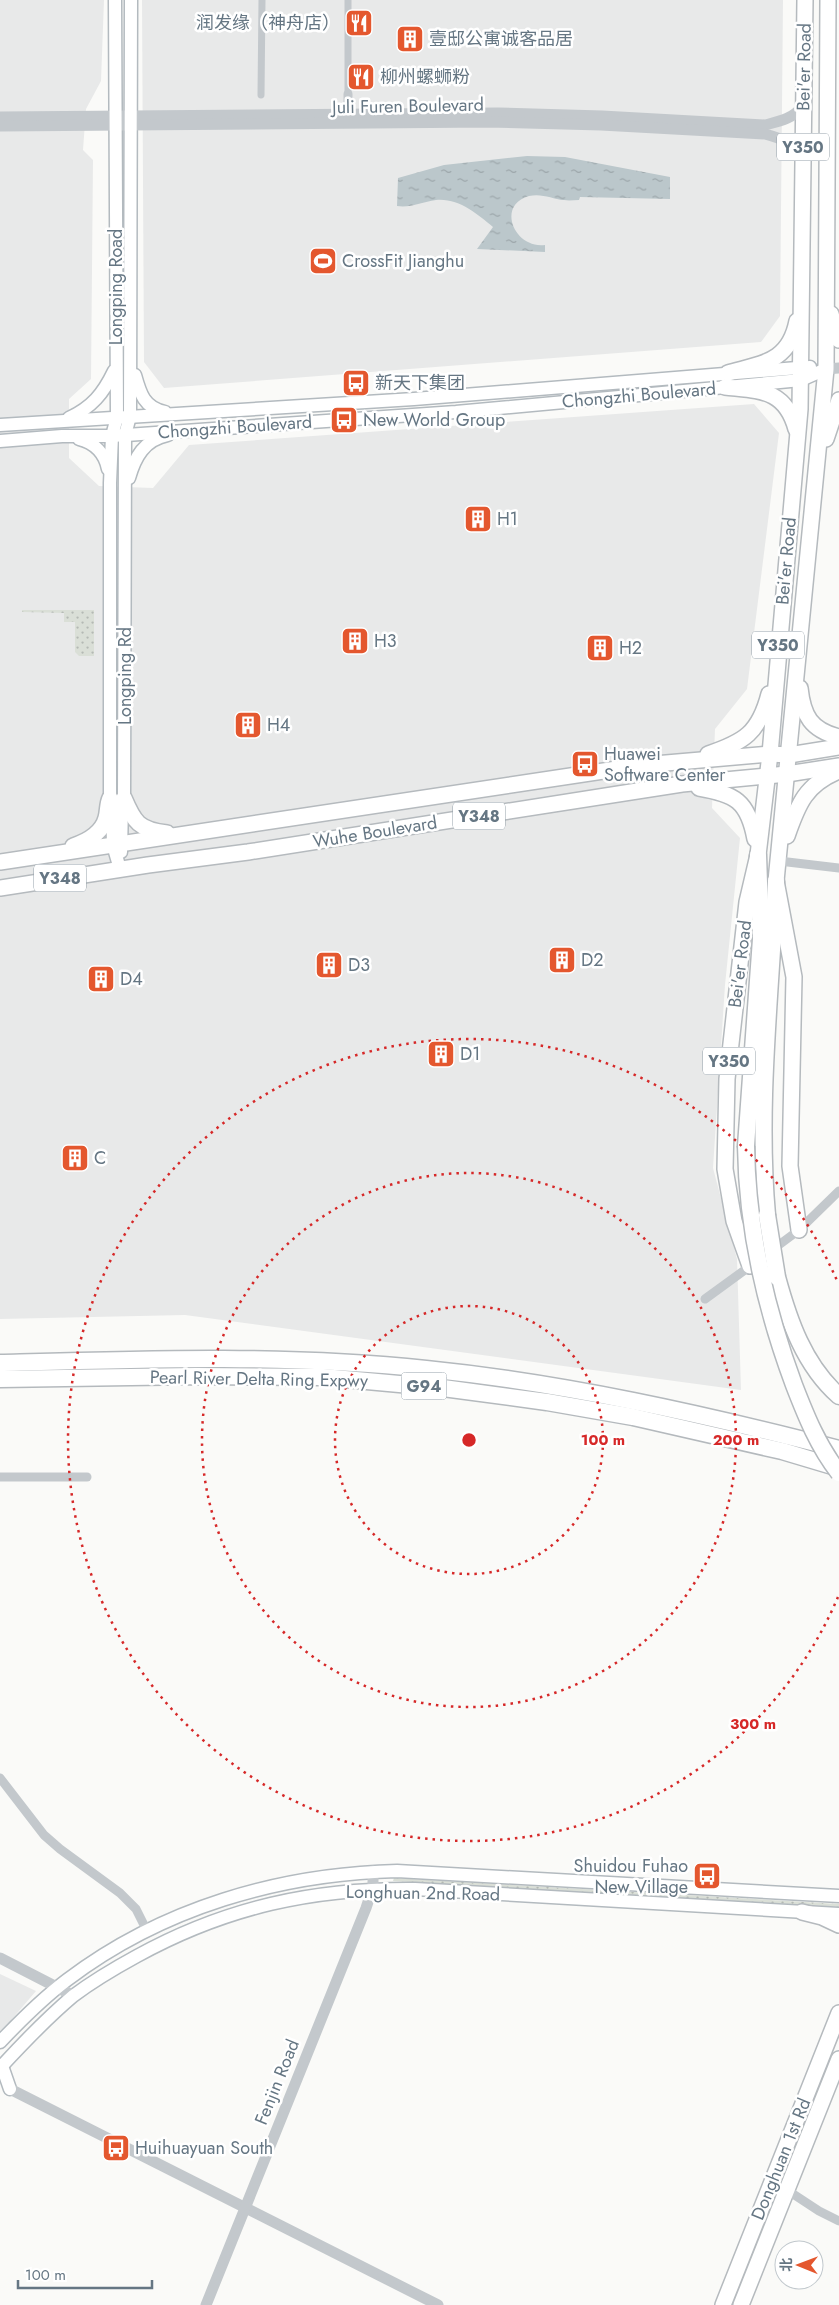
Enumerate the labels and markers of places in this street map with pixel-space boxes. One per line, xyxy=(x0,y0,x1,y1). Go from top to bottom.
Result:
restaurant icon: 润发缘（神舟店） xyxy=(344,8,374,38)
place label: 润发缘（神舟店） xyxy=(196,10,340,36)
building icon: 壹邸公寓诚客品居 xyxy=(395,24,425,54)
place label: 壹邸公寓诚客品居 xyxy=(429,26,573,52)
restaurant icon: 柳州螺蛳粉 xyxy=(346,62,376,92)
place label: 柳州螺蛳粉 xyxy=(380,64,470,90)
sports icon: CrossFit Jianghu xyxy=(308,246,338,276)
place label: CrossFit Jianghu xyxy=(342,248,464,274)
bus stop icon: 新天下集团 xyxy=(341,368,371,398)
place label: 新天下集团 xyxy=(375,370,465,396)
bus stop icon: New World Group xyxy=(329,405,359,435)
place label: New World Group xyxy=(363,407,505,433)
building icon: H1 xyxy=(463,504,493,534)
place label: H1 xyxy=(497,506,518,532)
building icon: H3 xyxy=(340,626,370,656)
place label: H3 xyxy=(374,628,397,654)
building icon: H2 xyxy=(585,633,615,663)
place label: H2 xyxy=(619,635,642,661)
building icon: H4 xyxy=(233,710,263,740)
place label: H4 xyxy=(267,712,290,738)
place label: Huawei Software Center xyxy=(604,741,726,788)
bus stop icon: Huawei Software Center xyxy=(570,749,600,779)
building icon: D2 xyxy=(547,945,577,975)
place label: D2 xyxy=(581,947,603,973)
building icon: D3 xyxy=(314,950,344,980)
place label: D3 xyxy=(348,952,370,978)
building icon: D4 xyxy=(86,964,116,994)
place label: D4 xyxy=(120,966,143,992)
building icon: D1 xyxy=(426,1039,456,1069)
place label: D1 xyxy=(460,1041,480,1067)
building icon: C xyxy=(60,1143,90,1173)
place label: C xyxy=(94,1145,106,1171)
centre of rings xyxy=(460,1431,478,1449)
place label: Shuidou Fuhao New Village xyxy=(574,1853,688,1900)
bus stop icon: Shuidou Fuhao New Village xyxy=(692,1861,722,1891)
bus stop icon: Huihuayuan South xyxy=(101,2133,131,2163)
place label: Huihuayuan South xyxy=(135,2135,273,2161)

